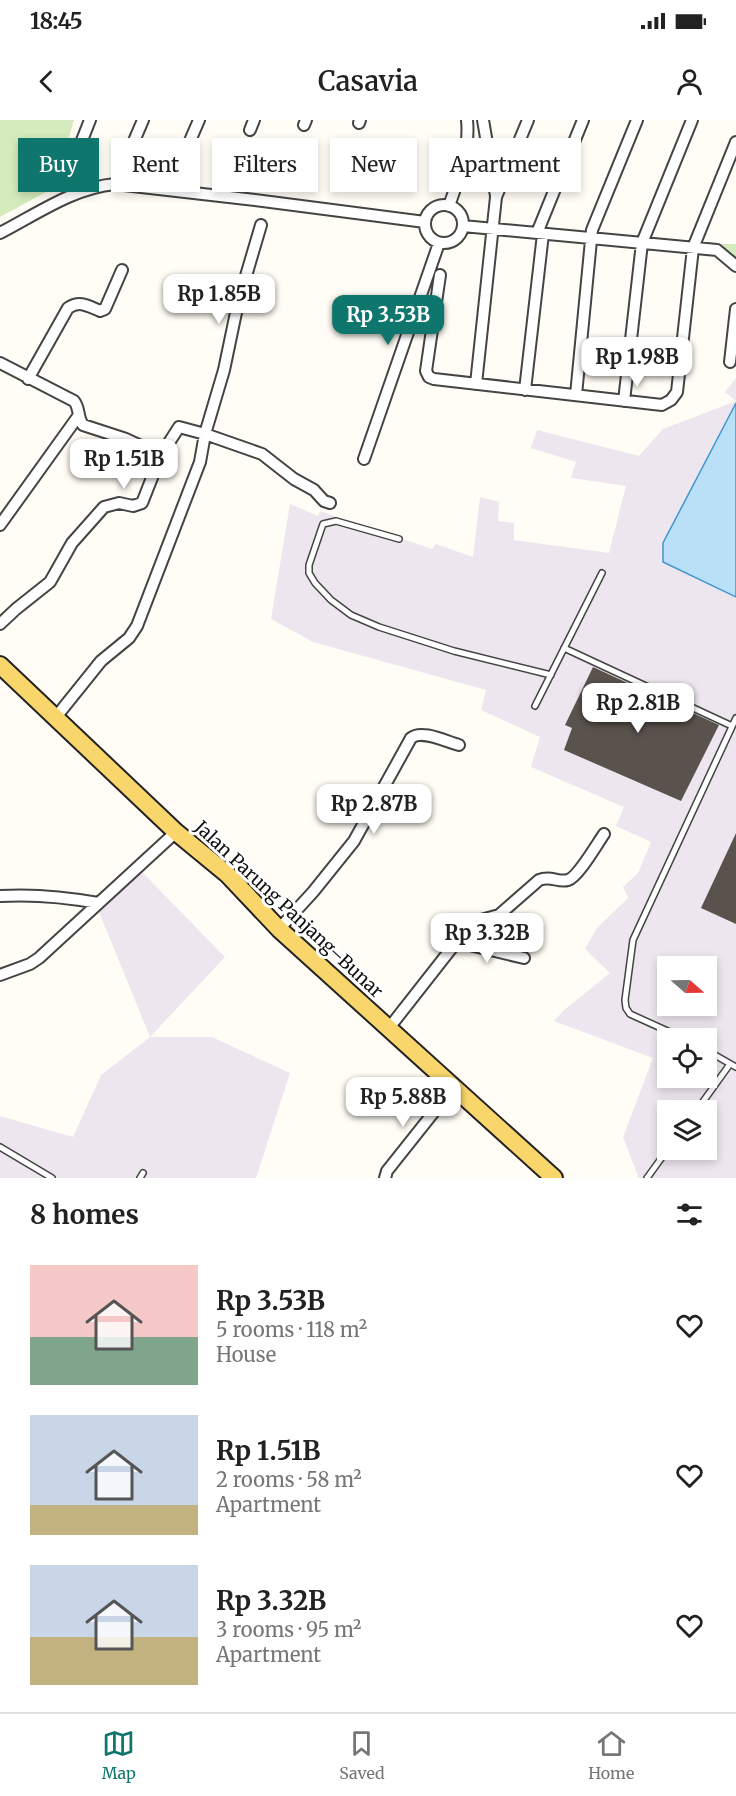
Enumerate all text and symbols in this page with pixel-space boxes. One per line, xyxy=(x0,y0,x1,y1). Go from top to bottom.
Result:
text: 18:45 xyxy=(30,7,83,35)
text: Casavia xyxy=(318,64,418,98)
icon: back xyxy=(30,65,63,98)
icon: person xyxy=(673,65,706,98)
chip: Buy xyxy=(18,138,99,192)
chip: Rent xyxy=(111,138,200,192)
chip: Filters xyxy=(212,138,318,192)
chip: New xyxy=(330,138,417,192)
chip: Apartment xyxy=(429,138,581,192)
pin: Rp 1.85B xyxy=(157,274,281,325)
text: Rp 1.85B xyxy=(177,281,261,306)
pin: Rp 3.53B xyxy=(326,295,450,346)
text: Rp 3.53B xyxy=(346,302,430,327)
pin: Rp 1.98B xyxy=(575,337,699,388)
text: Rp 1.98B xyxy=(595,344,679,369)
pin: Rp 1.51B xyxy=(62,439,186,490)
text: Rp 1.51B xyxy=(84,446,164,471)
pin: Rp 2.81B xyxy=(576,683,700,734)
text: Rp 2.81B xyxy=(596,690,680,715)
pin: Rp 2.87B xyxy=(312,784,436,835)
text: Rp 2.87B xyxy=(331,791,417,816)
street label: Jalan Parung Panjang–Bunar xyxy=(189,815,388,1002)
pin: Rp 3.32B xyxy=(425,913,549,964)
text: Rp 3.32B xyxy=(445,920,529,945)
north arrow xyxy=(657,956,717,1016)
map controls xyxy=(657,956,717,1160)
button: locate xyxy=(657,1028,717,1088)
pin: Rp 5.88B xyxy=(341,1077,465,1128)
text: Rp 5.88B xyxy=(360,1084,446,1109)
button: layers xyxy=(657,1100,717,1160)
text: 8 homes xyxy=(30,1198,139,1231)
icon: filters xyxy=(673,1198,706,1231)
text: Rp 3.53B xyxy=(216,1284,325,1317)
icon: home xyxy=(78,1289,150,1361)
icon: heart xyxy=(673,1309,706,1342)
text: 5 rooms · 118 m² xyxy=(216,1317,367,1342)
text: House xyxy=(216,1342,276,1367)
text: Rp 1.51B xyxy=(216,1434,320,1467)
icon: home xyxy=(78,1439,150,1511)
icon: heart xyxy=(673,1459,706,1492)
text: 2 rooms · 58 m² xyxy=(216,1467,362,1492)
text: Apartment xyxy=(216,1492,321,1517)
text: Rp 3.32B xyxy=(216,1584,326,1617)
icon: home xyxy=(78,1589,150,1661)
icon: heart xyxy=(673,1609,706,1642)
text: 3 rooms · 95 m² xyxy=(216,1617,361,1642)
text: Apartment xyxy=(216,1642,321,1667)
tab: Map xyxy=(102,1727,136,1783)
tab: Saved xyxy=(339,1727,385,1783)
tab: Home xyxy=(588,1727,634,1783)

